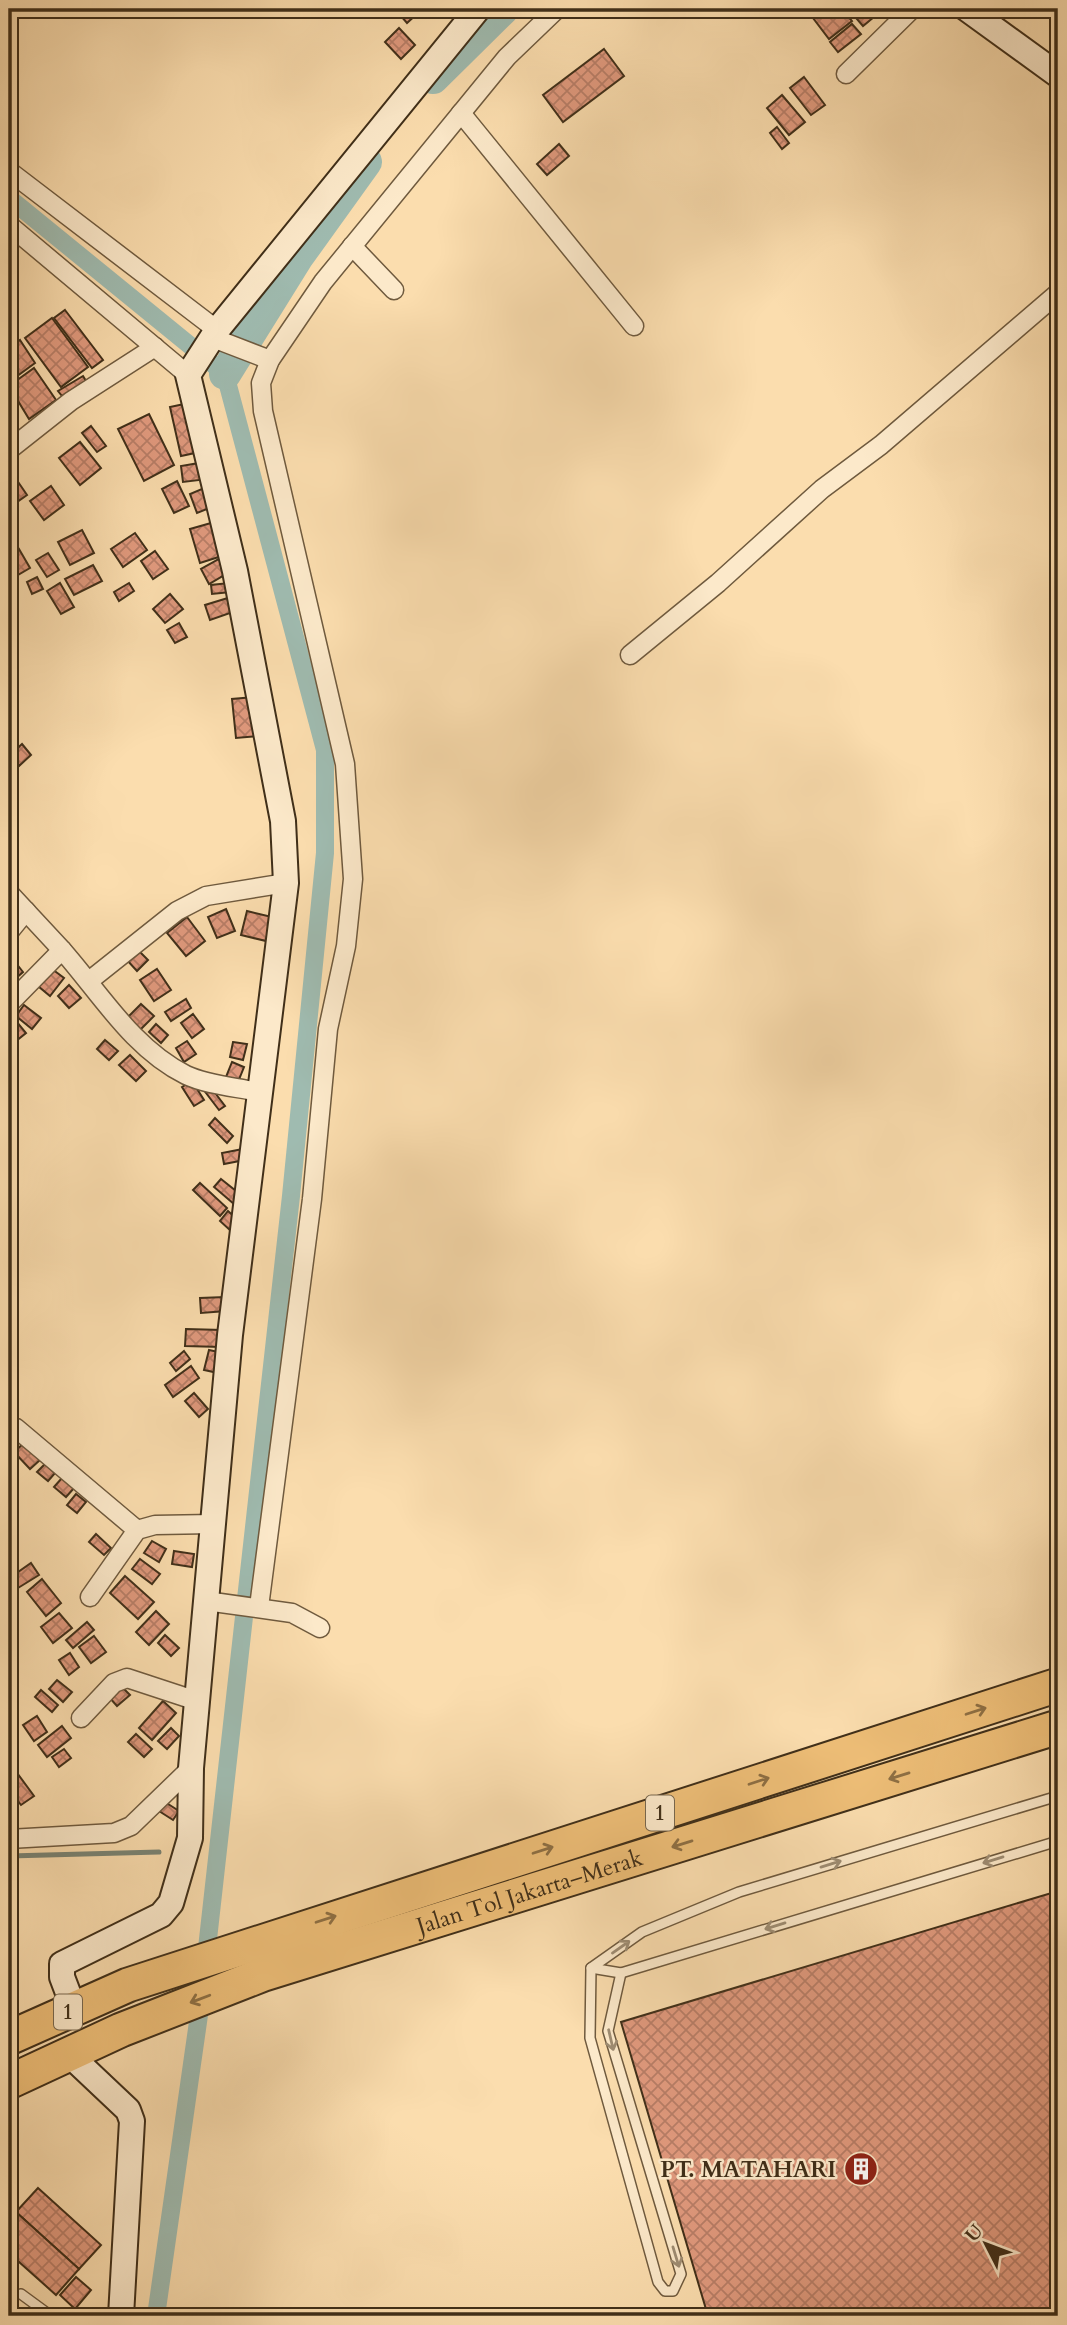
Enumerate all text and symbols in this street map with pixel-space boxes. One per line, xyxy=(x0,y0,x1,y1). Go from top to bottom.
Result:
one-way arrow xyxy=(965,1704,987,1717)
one-way arrow xyxy=(889,1771,911,1783)
one-way arrow xyxy=(748,1773,770,1786)
road number: 1 xyxy=(646,1796,674,1830)
one-way arrow xyxy=(672,1838,694,1851)
street label: Jalan Tol Jakarta–Merak xyxy=(410,1842,647,1943)
one-way arrow xyxy=(531,1843,553,1855)
one-way arrow xyxy=(982,1855,1004,1868)
one-way arrow xyxy=(820,1857,842,1870)
one-way arrow xyxy=(315,1912,337,1925)
one-way arrow xyxy=(764,1920,786,1933)
one-way arrow xyxy=(611,1940,630,1954)
one-way arrow xyxy=(190,1993,212,2006)
road number: 1 xyxy=(54,1994,82,2030)
one-way arrow xyxy=(605,2028,618,2050)
building icon: PT. MATAHARI xyxy=(842,2150,880,2188)
place label: PT. MATAHARI xyxy=(660,2154,836,2185)
north arrow xyxy=(951,2210,1021,2280)
text: U xyxy=(959,2218,989,2248)
one-way arrow xyxy=(670,2246,683,2268)

